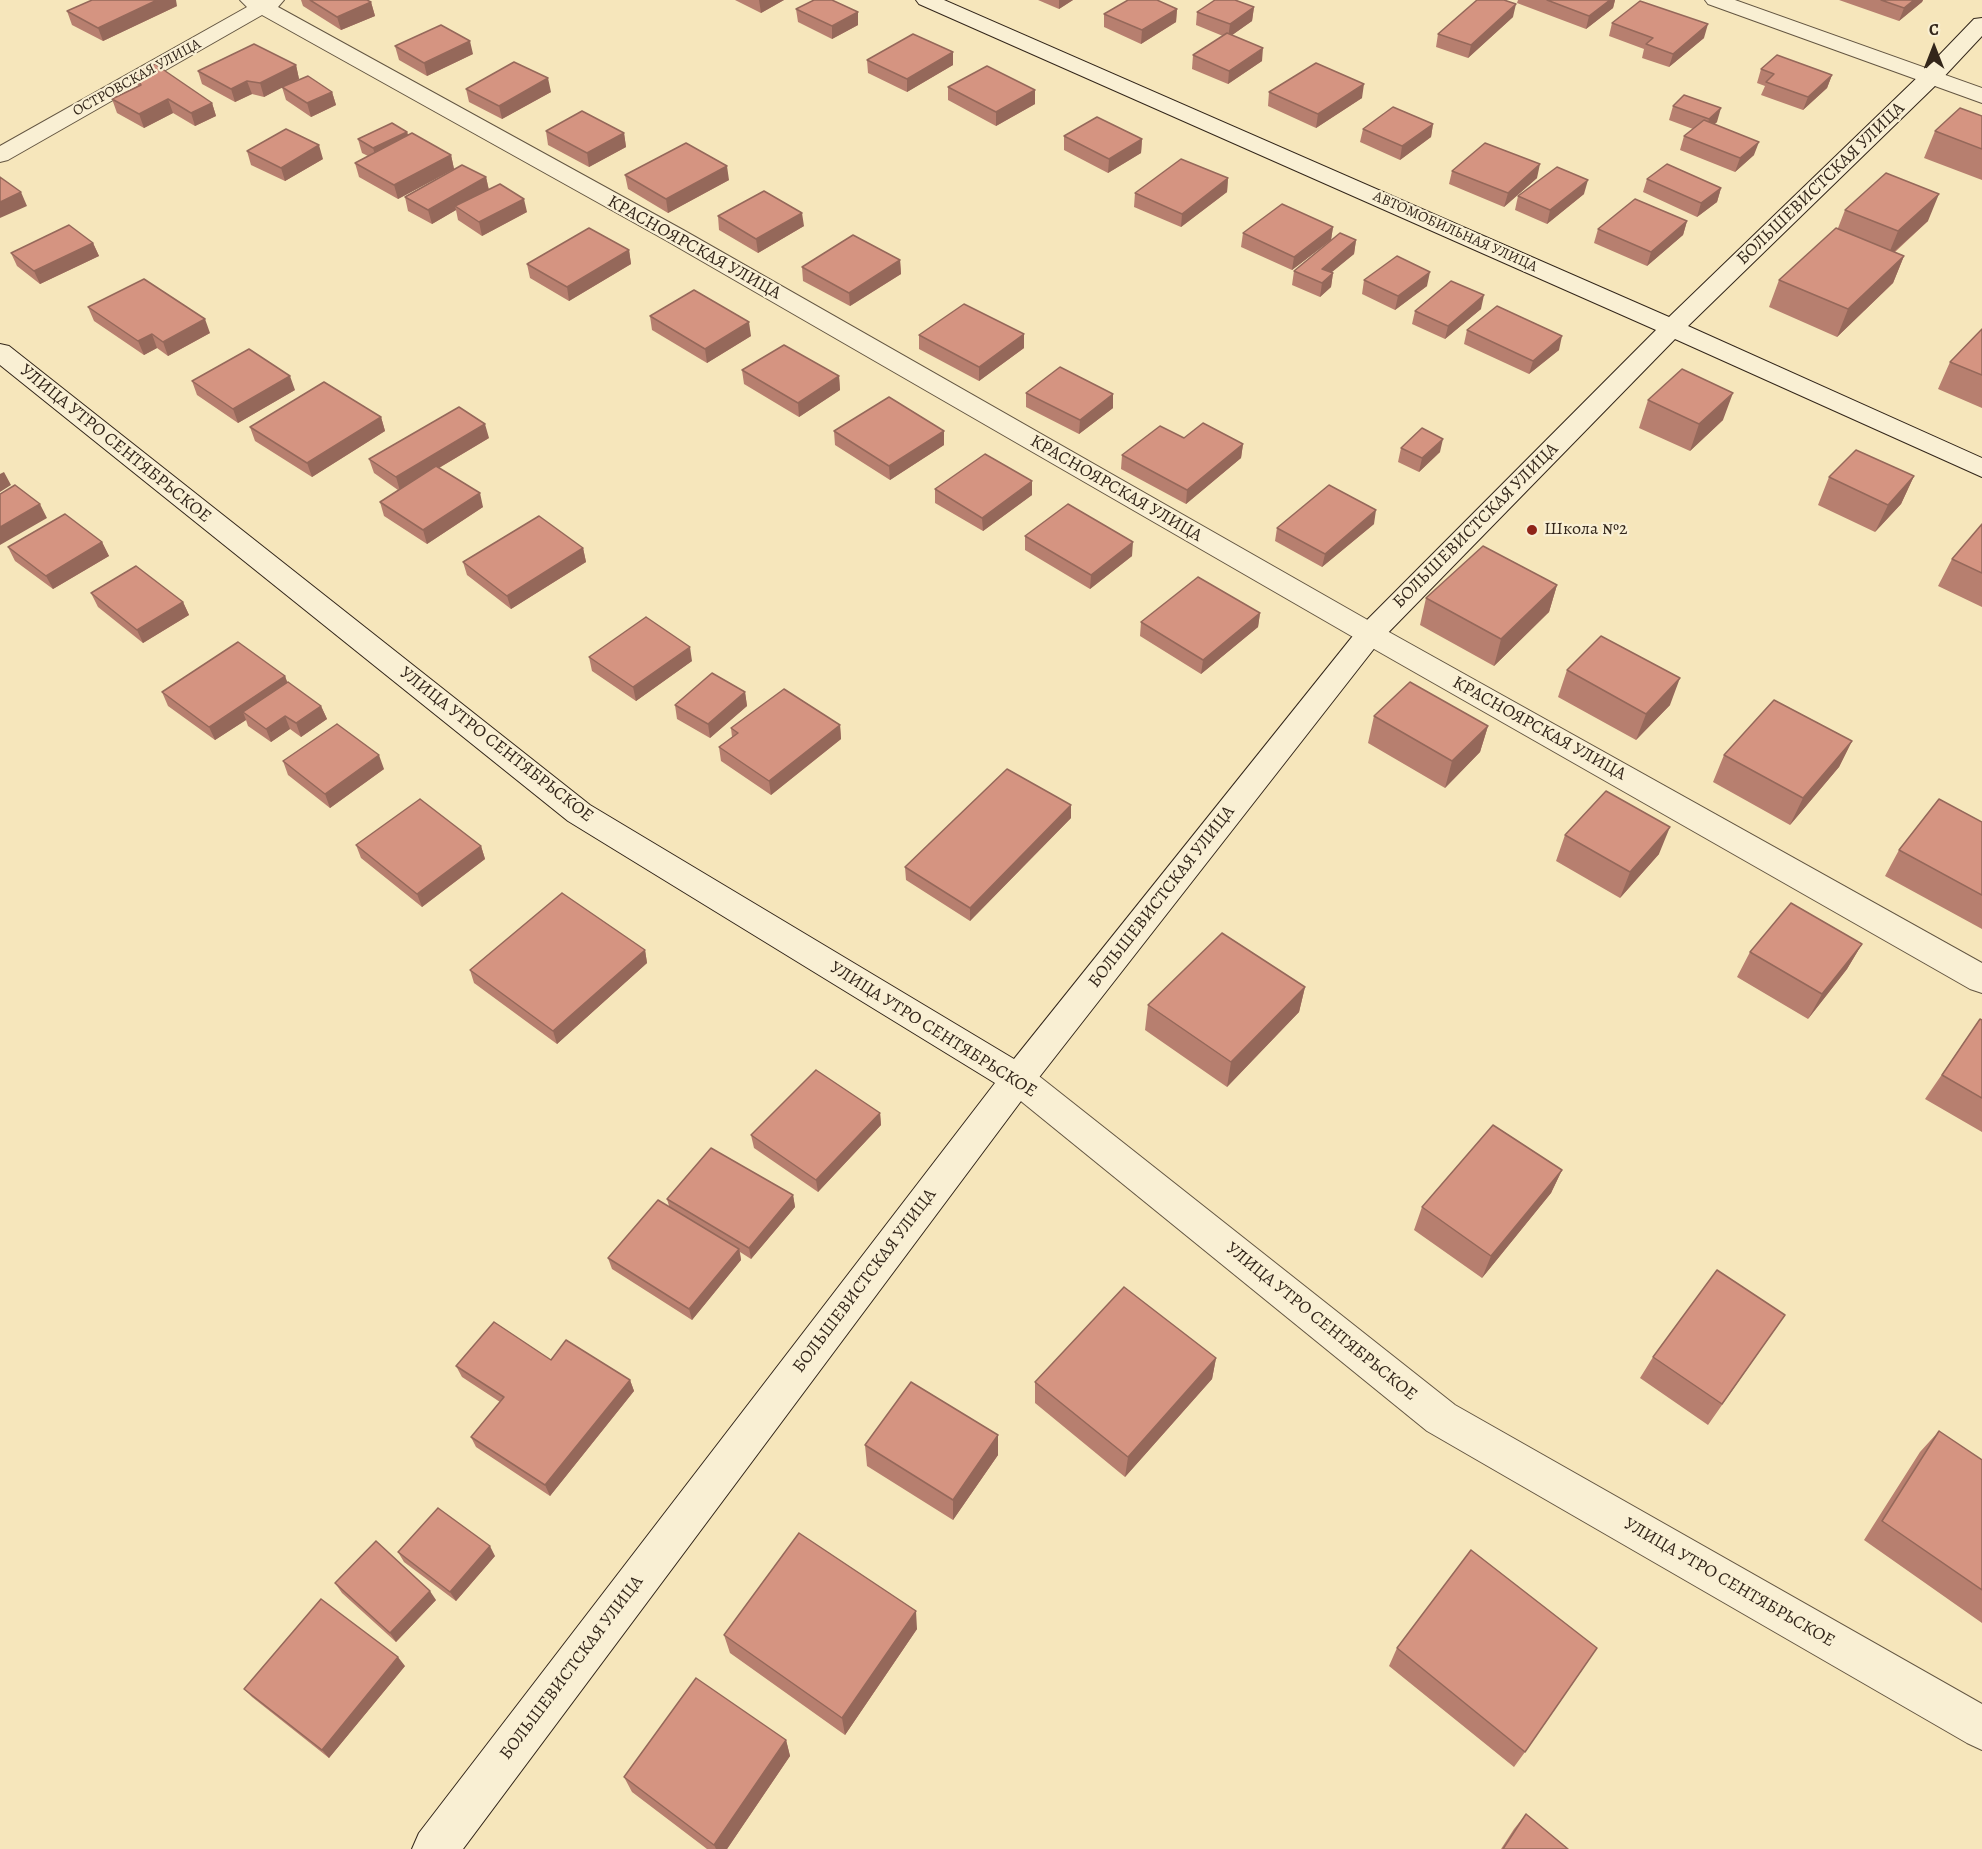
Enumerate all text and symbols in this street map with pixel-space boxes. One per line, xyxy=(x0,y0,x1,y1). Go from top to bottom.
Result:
north arrow xyxy=(1904,18,1964,78)
text: С xyxy=(1929,19,1939,41)
street label: ОСТРОВСКАЯ УЛИЦА xyxy=(70,35,204,121)
street label: БОЛЬШЕВИСТСКАЯ УЛИЦА xyxy=(1733,98,1909,270)
street label: АВТОМОБИЛЬНАЯ УЛИЦА xyxy=(1370,188,1540,276)
street label: КРАСНОЯРСКАЯ УЛИЦА xyxy=(603,191,785,305)
street label: УЛИЦА УТРО СЕНТЯБРЬСКОЕ xyxy=(15,360,215,528)
street label: КРАСНОЯРСКАЯ УЛИЦА xyxy=(1026,431,1206,547)
street label: БОЛЬШЕВИСТСКАЯ УЛИЦА xyxy=(1389,439,1563,613)
place label: Школа №2 xyxy=(1544,519,1628,541)
marker: Школа №2 xyxy=(1525,523,1539,537)
street label: УЛИЦА УТРО СЕНТЯБРЬСКОЕ xyxy=(395,663,597,827)
street label: КРАСНОЯРСКАЯ УЛИЦА xyxy=(1448,672,1630,786)
street label: БОЛЬШЕВИСТСКАЯ УЛИЦА xyxy=(1084,802,1240,992)
street label: УЛИЦА УТРО СЕНТЯБРЬСКОЕ xyxy=(825,957,1041,1103)
street label: БОЛЬШЕВИСТСКАЯ УЛИЦА xyxy=(789,1185,941,1377)
street label: УЛИЦА УТРО СЕНТЯБРЬСКОЕ xyxy=(1221,1238,1421,1406)
street label: УЛИЦА УТРО СЕНТЯБРЬСКОЕ xyxy=(1620,1514,1838,1652)
street label: БОЛЬШЕВИСТСКАЯ УЛИЦА xyxy=(496,1572,648,1764)

